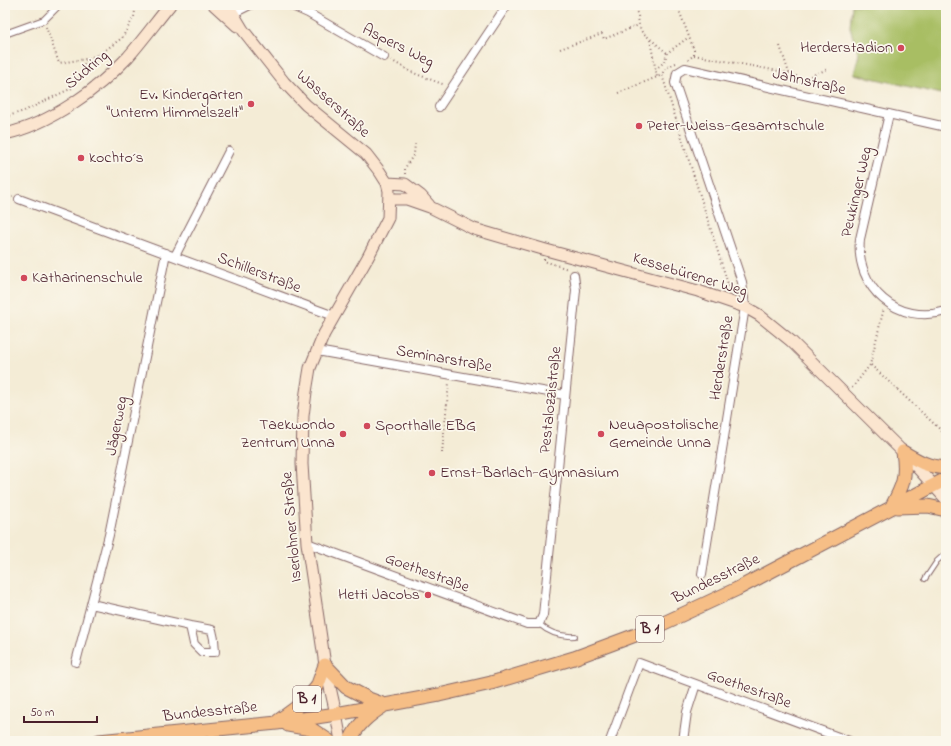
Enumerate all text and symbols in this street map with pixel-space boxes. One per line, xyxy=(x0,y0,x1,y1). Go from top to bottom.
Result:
street label: Aspers Weg xyxy=(358,18,438,74)
place label: Herderstadion xyxy=(800,36,893,60)
marker: Herderstadion xyxy=(896,43,906,53)
street label: Südring xyxy=(60,44,114,96)
street label: Jahnstraße xyxy=(770,62,849,102)
street label: Wasserstraße xyxy=(291,64,376,144)
place label: Ev. Kindergarten "Unterm Himmelszelt" xyxy=(107,83,243,125)
marker: Ev. Kindergarten "Unterm Himmelszelt" xyxy=(246,99,256,109)
place label: Peter-Weiss-Gesamtschule xyxy=(647,114,825,138)
marker: Peter-Weiss-Gesamtschule xyxy=(634,121,644,131)
street label: Peukinger Weg xyxy=(835,144,879,240)
place label: kochto´s xyxy=(89,146,144,170)
marker: kochto´s xyxy=(76,153,86,163)
street label: Schillerstraße xyxy=(214,246,305,300)
street label: Kessebürener Weg xyxy=(630,246,750,304)
place label: Katharinenschule xyxy=(32,266,143,290)
marker: Katharinenschule xyxy=(19,273,29,283)
street label: Herderstraße xyxy=(703,313,741,402)
street label: Seminarstraße xyxy=(394,339,495,379)
street label: Pestalozzistraße xyxy=(533,344,569,455)
street label: Jägerweg xyxy=(99,394,135,458)
place label: Taekwondo Zentrum Unna xyxy=(240,413,335,455)
place label: Neuapostolische Gemeinde Unna xyxy=(609,413,720,455)
place label: Sporthalle EBG xyxy=(375,414,476,438)
marker: Sporthalle EBG xyxy=(362,421,372,431)
marker: Taekwondo Zentrum Unna xyxy=(338,429,348,439)
marker: Neuapostolische Gemeinde Unna xyxy=(596,429,606,439)
place label: Ernst-Barlach-Gymnasium xyxy=(440,461,619,485)
marker: Ernst-Barlach-Gymnasium xyxy=(427,468,437,478)
street label: Iserlohner Straße xyxy=(275,470,309,583)
street label: Goethestraße xyxy=(381,547,473,600)
street label: Bundesstraße xyxy=(667,547,765,611)
place label: Hetti Jacobs xyxy=(338,583,420,607)
marker: Hetti Jacobs xyxy=(423,590,433,600)
road number: B 1 xyxy=(636,616,664,642)
street label: Goethestraße xyxy=(703,663,795,716)
road number: B 1 xyxy=(293,686,321,712)
street label: Bundesstraße xyxy=(161,695,259,729)
scale bar xyxy=(24,698,97,724)
text: 50 m xyxy=(30,704,54,722)

